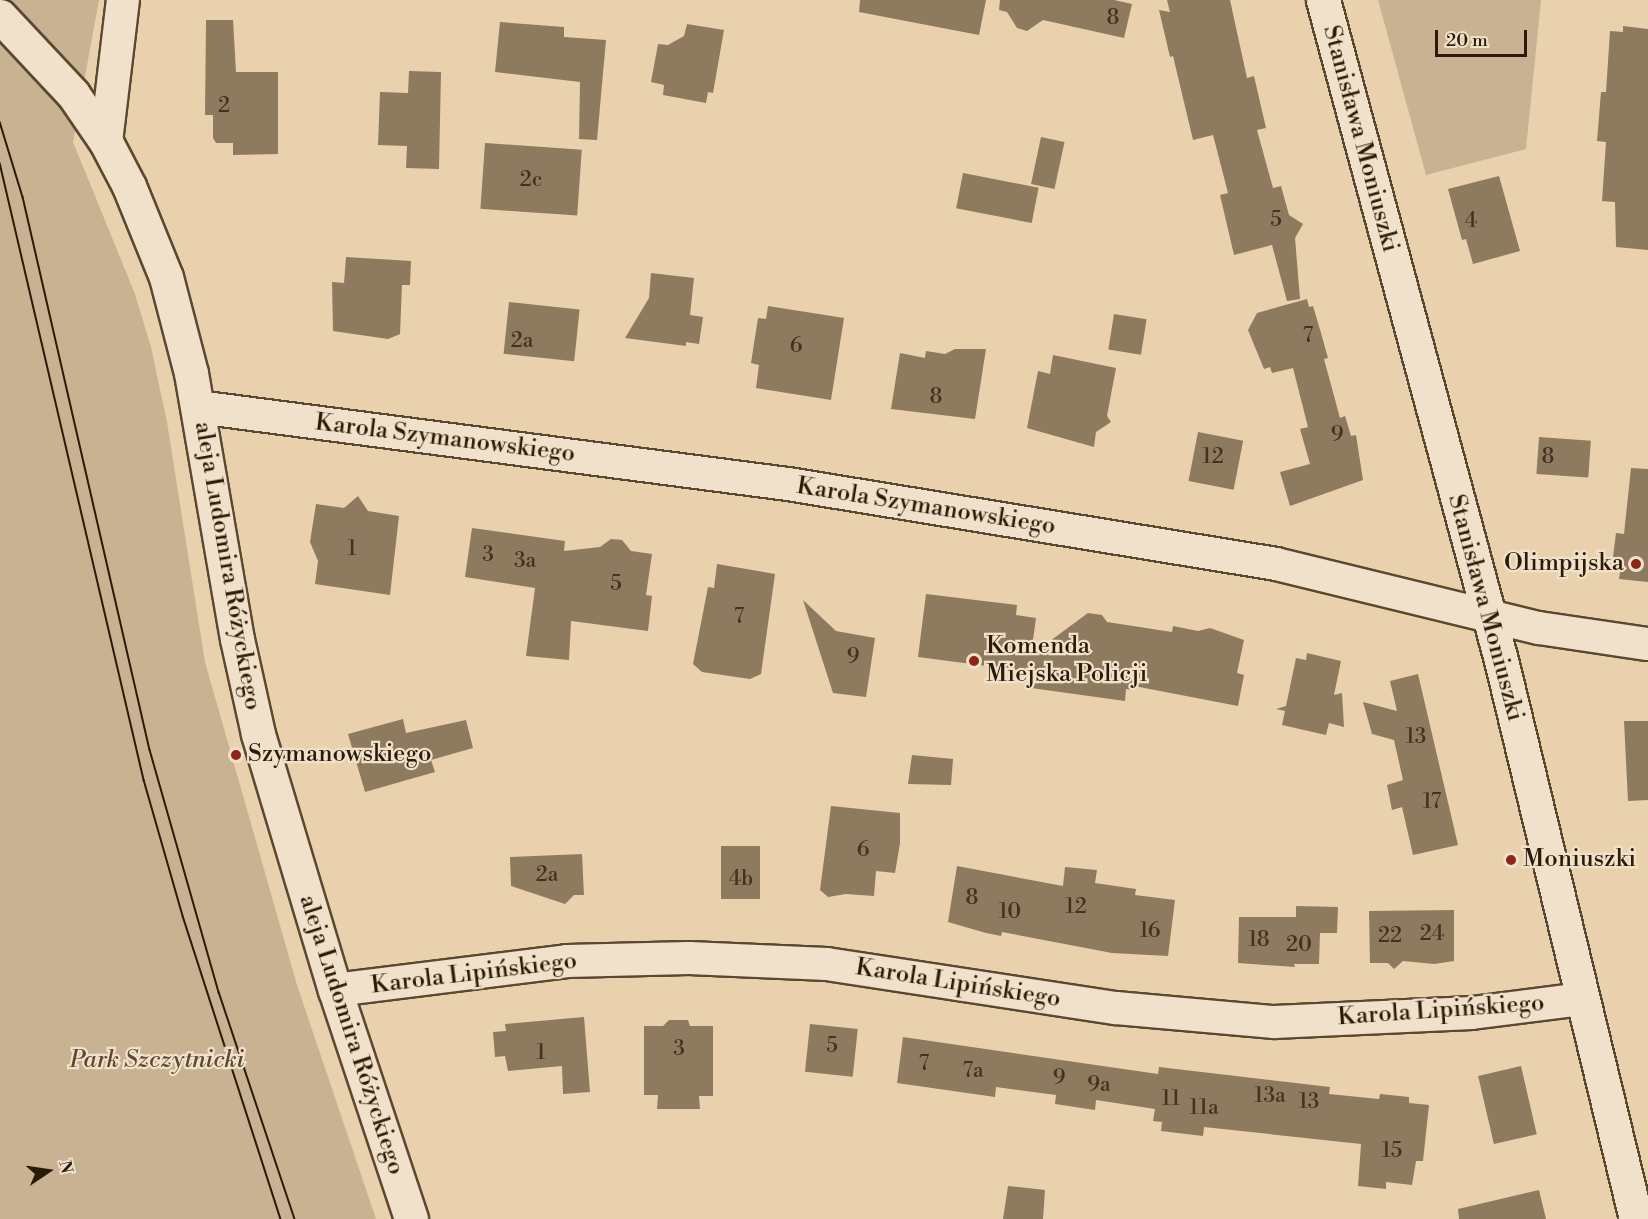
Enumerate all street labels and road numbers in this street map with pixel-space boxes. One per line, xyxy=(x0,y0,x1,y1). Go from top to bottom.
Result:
street label: Stanisława Moniuszki xyxy=(1316,22,1404,256)
street label: Karola Szymanowskiego xyxy=(313,409,577,469)
street label: aleja Ludomira Różyckiego xyxy=(187,419,267,713)
street label: Karola Szymanowskiego xyxy=(794,472,1058,542)
street label: Stanisława Moniuszki xyxy=(1441,491,1529,725)
street label: aleja Ludomira Różyckiego xyxy=(292,891,410,1179)
street label: Karola Lipińskiego xyxy=(369,947,579,1001)
street label: Karola Lipińskiego xyxy=(853,954,1063,1014)
street label: Karola Lipińskiego xyxy=(1337,989,1545,1033)

